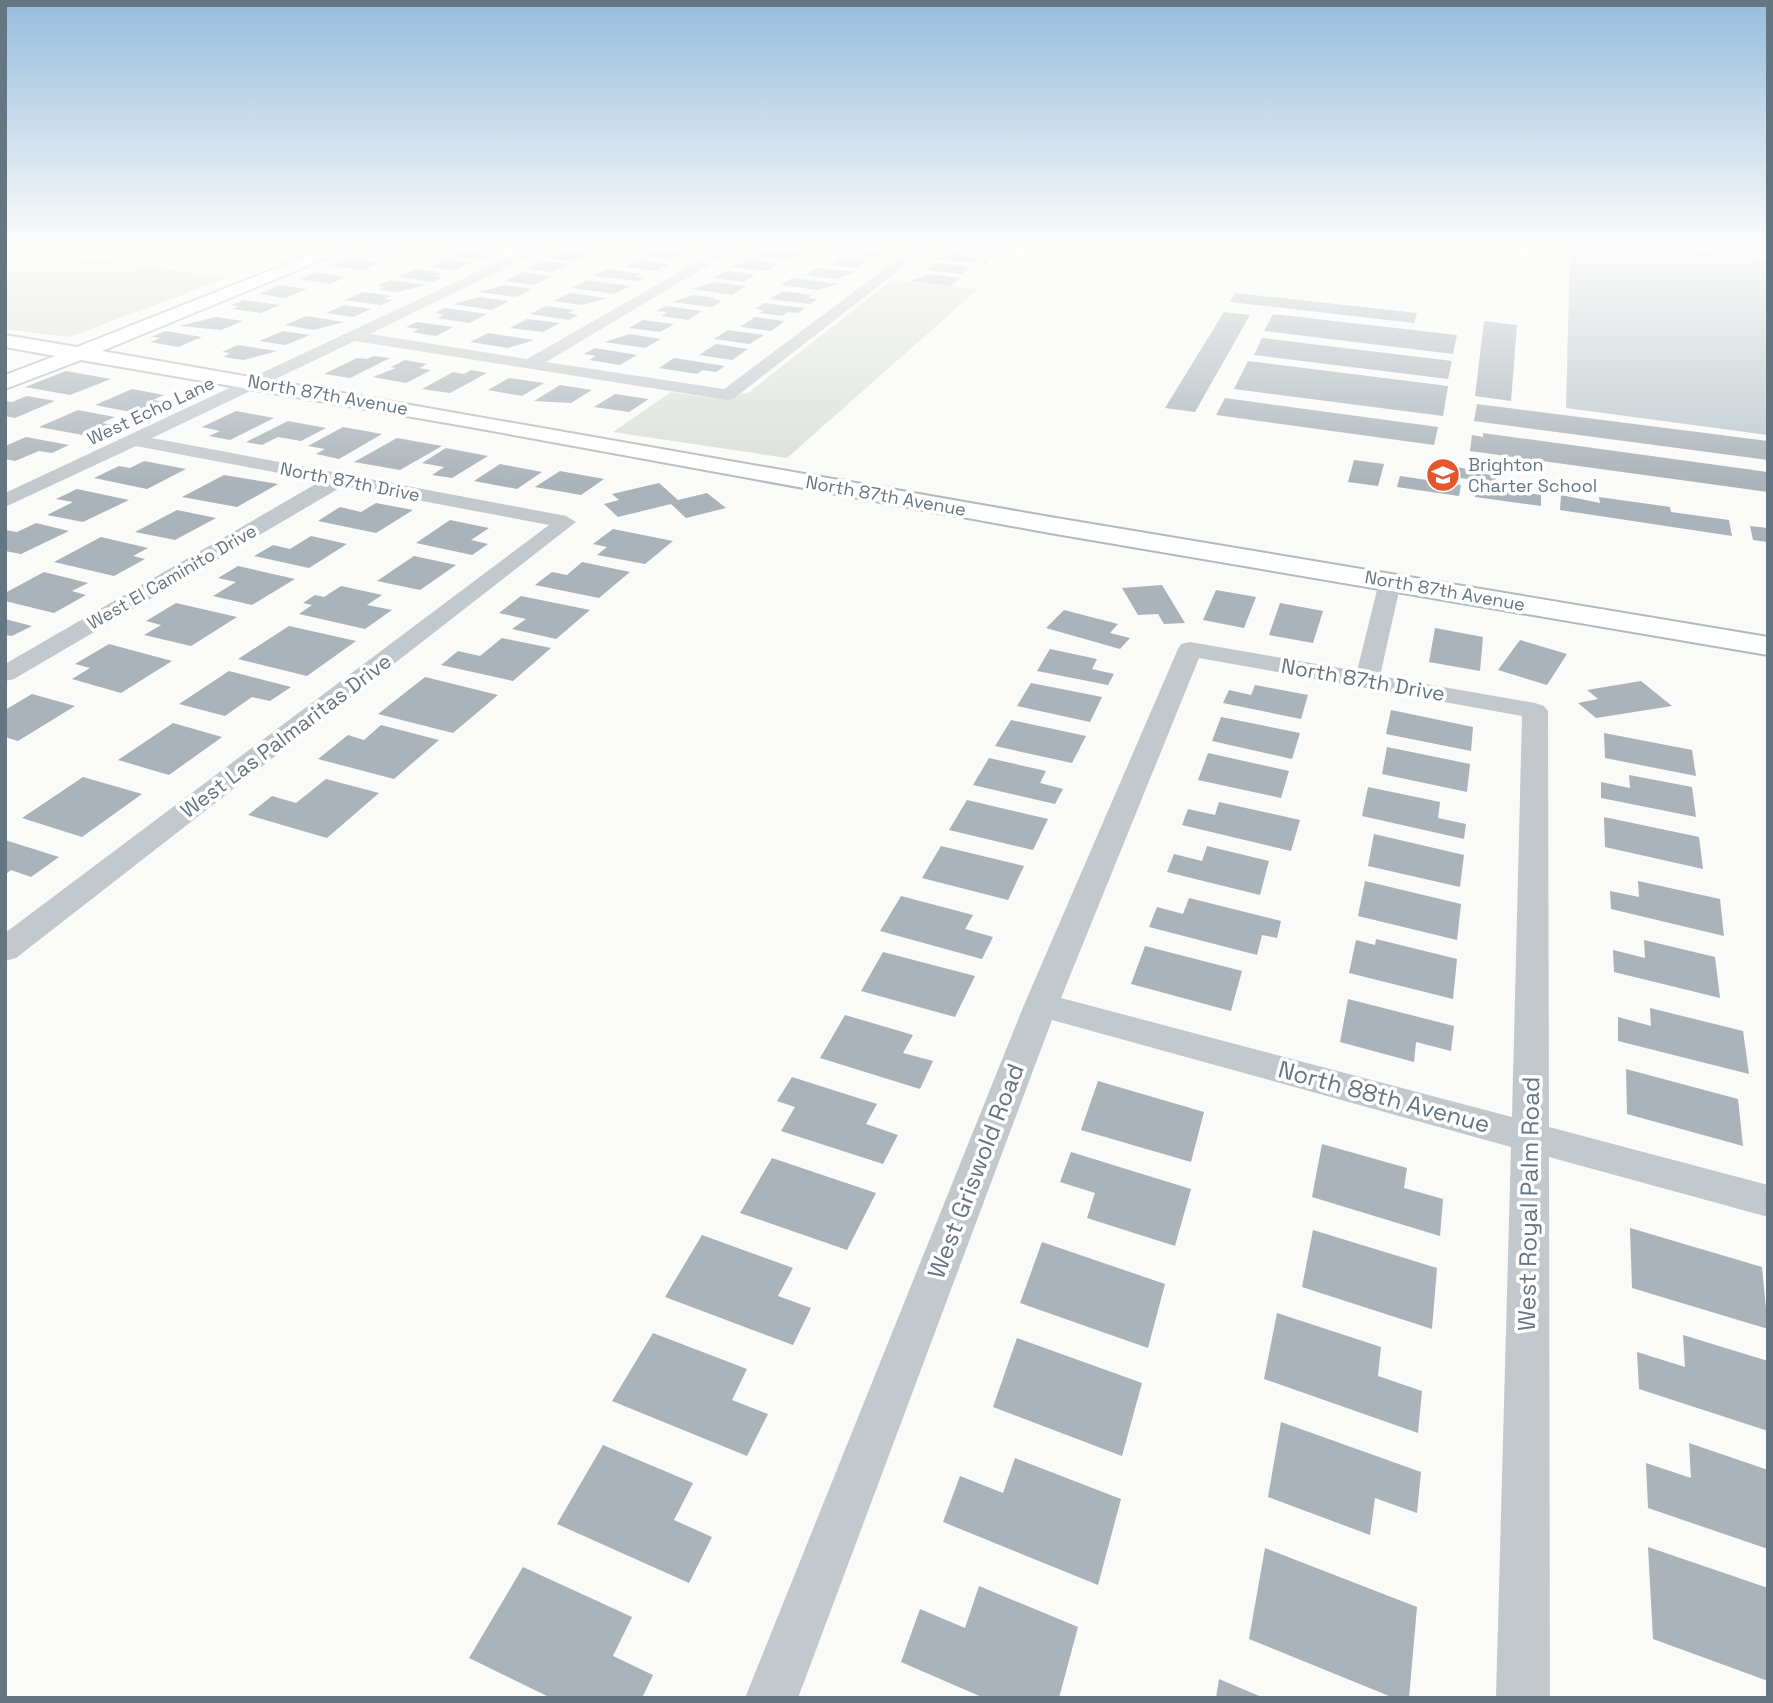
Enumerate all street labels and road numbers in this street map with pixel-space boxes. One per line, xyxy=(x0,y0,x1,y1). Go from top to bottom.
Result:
street label: North 87th Avenue xyxy=(246,369,410,420)
street label: West Echo Lane xyxy=(83,371,218,450)
street label: North 87th Drive xyxy=(278,457,422,506)
street label: North 87th Avenue xyxy=(804,470,968,521)
street label: West El Caminito Drive xyxy=(83,519,260,634)
street label: North 87th Avenue xyxy=(1363,565,1527,616)
street label: West Las Palmaritas Drive xyxy=(175,647,397,824)
street label: North 87th Drive xyxy=(1279,652,1447,707)
street label: North 88th Avenue xyxy=(1275,1053,1493,1140)
street label: West Griswold Road xyxy=(920,1059,1031,1283)
street label: West Royal Palm Road xyxy=(1511,1076,1546,1332)

